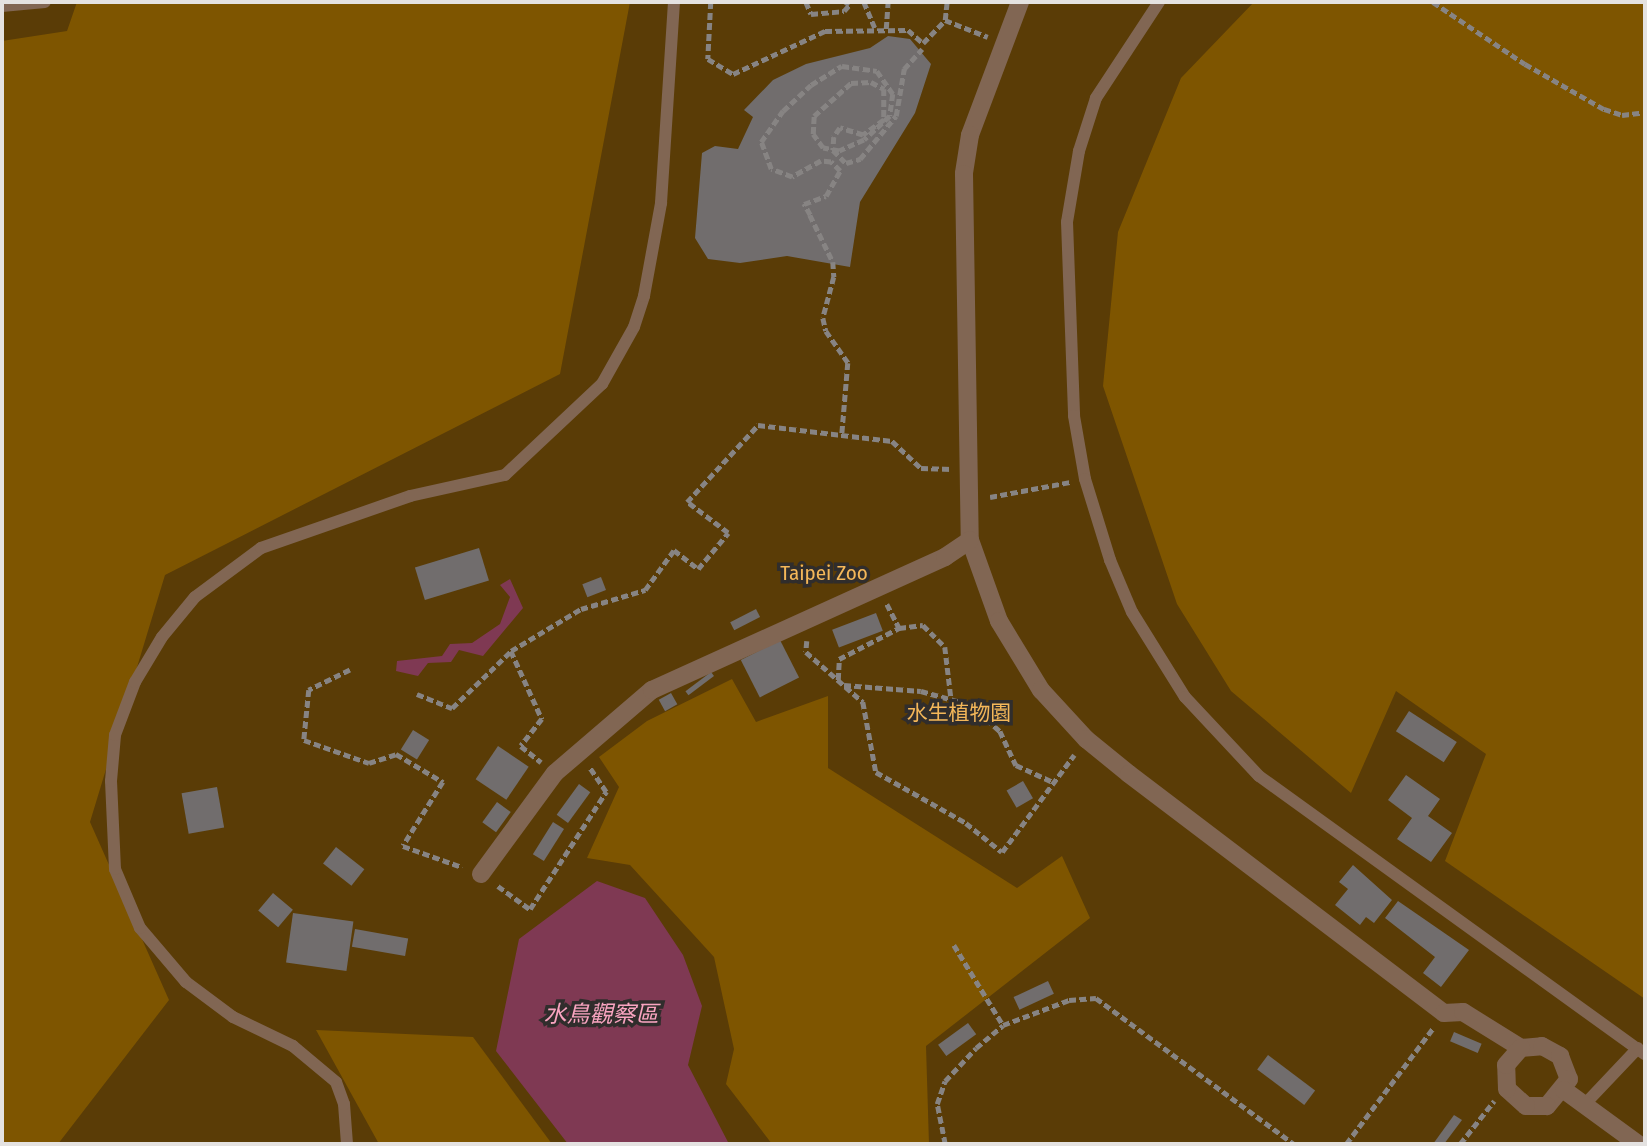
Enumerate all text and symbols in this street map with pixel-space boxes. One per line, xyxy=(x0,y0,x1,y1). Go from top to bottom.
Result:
park label: Taipei Zoo xyxy=(780,560,868,586)
park label: 水生植物園 xyxy=(907,700,1011,726)
water label: 水鳥觀察區 xyxy=(544,1000,658,1028)

